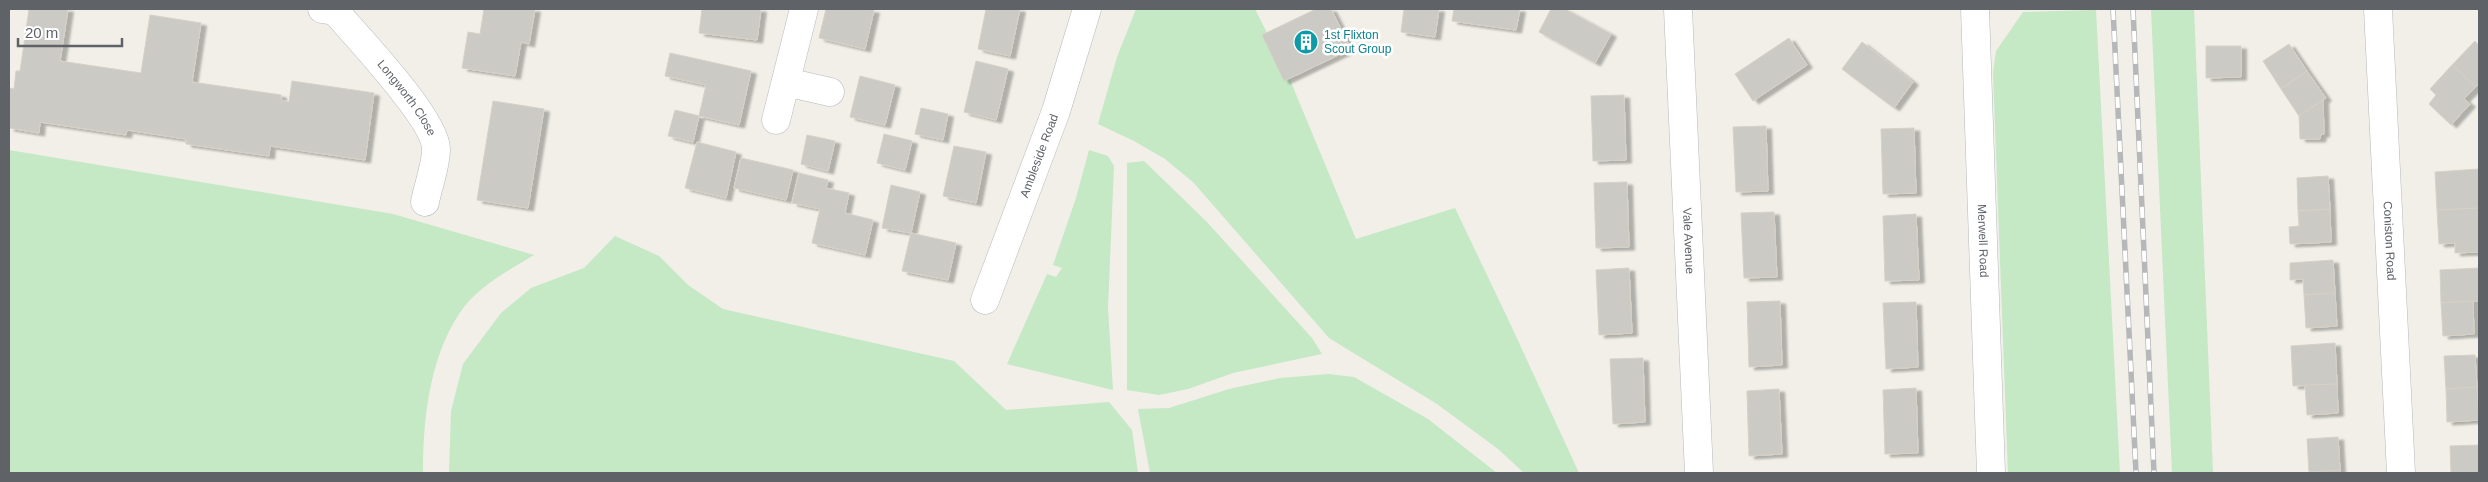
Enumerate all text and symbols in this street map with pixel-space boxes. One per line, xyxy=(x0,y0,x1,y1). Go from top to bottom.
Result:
scale bar xyxy=(18,15,121,47)
text: 20 m xyxy=(25,24,58,41)
place label: 1st Flixton Scout Group xyxy=(1324,28,1392,56)
building icon: 1st Flixton Scout Group xyxy=(1293,29,1319,55)
street label: Longworth Close xyxy=(374,57,439,138)
street label: Ambleside Road xyxy=(1017,112,1061,200)
street label: Coniston Road xyxy=(2381,201,2398,281)
street label: Merwell Road xyxy=(1975,204,1991,278)
street label: Vale Avenue xyxy=(1680,207,1697,275)

